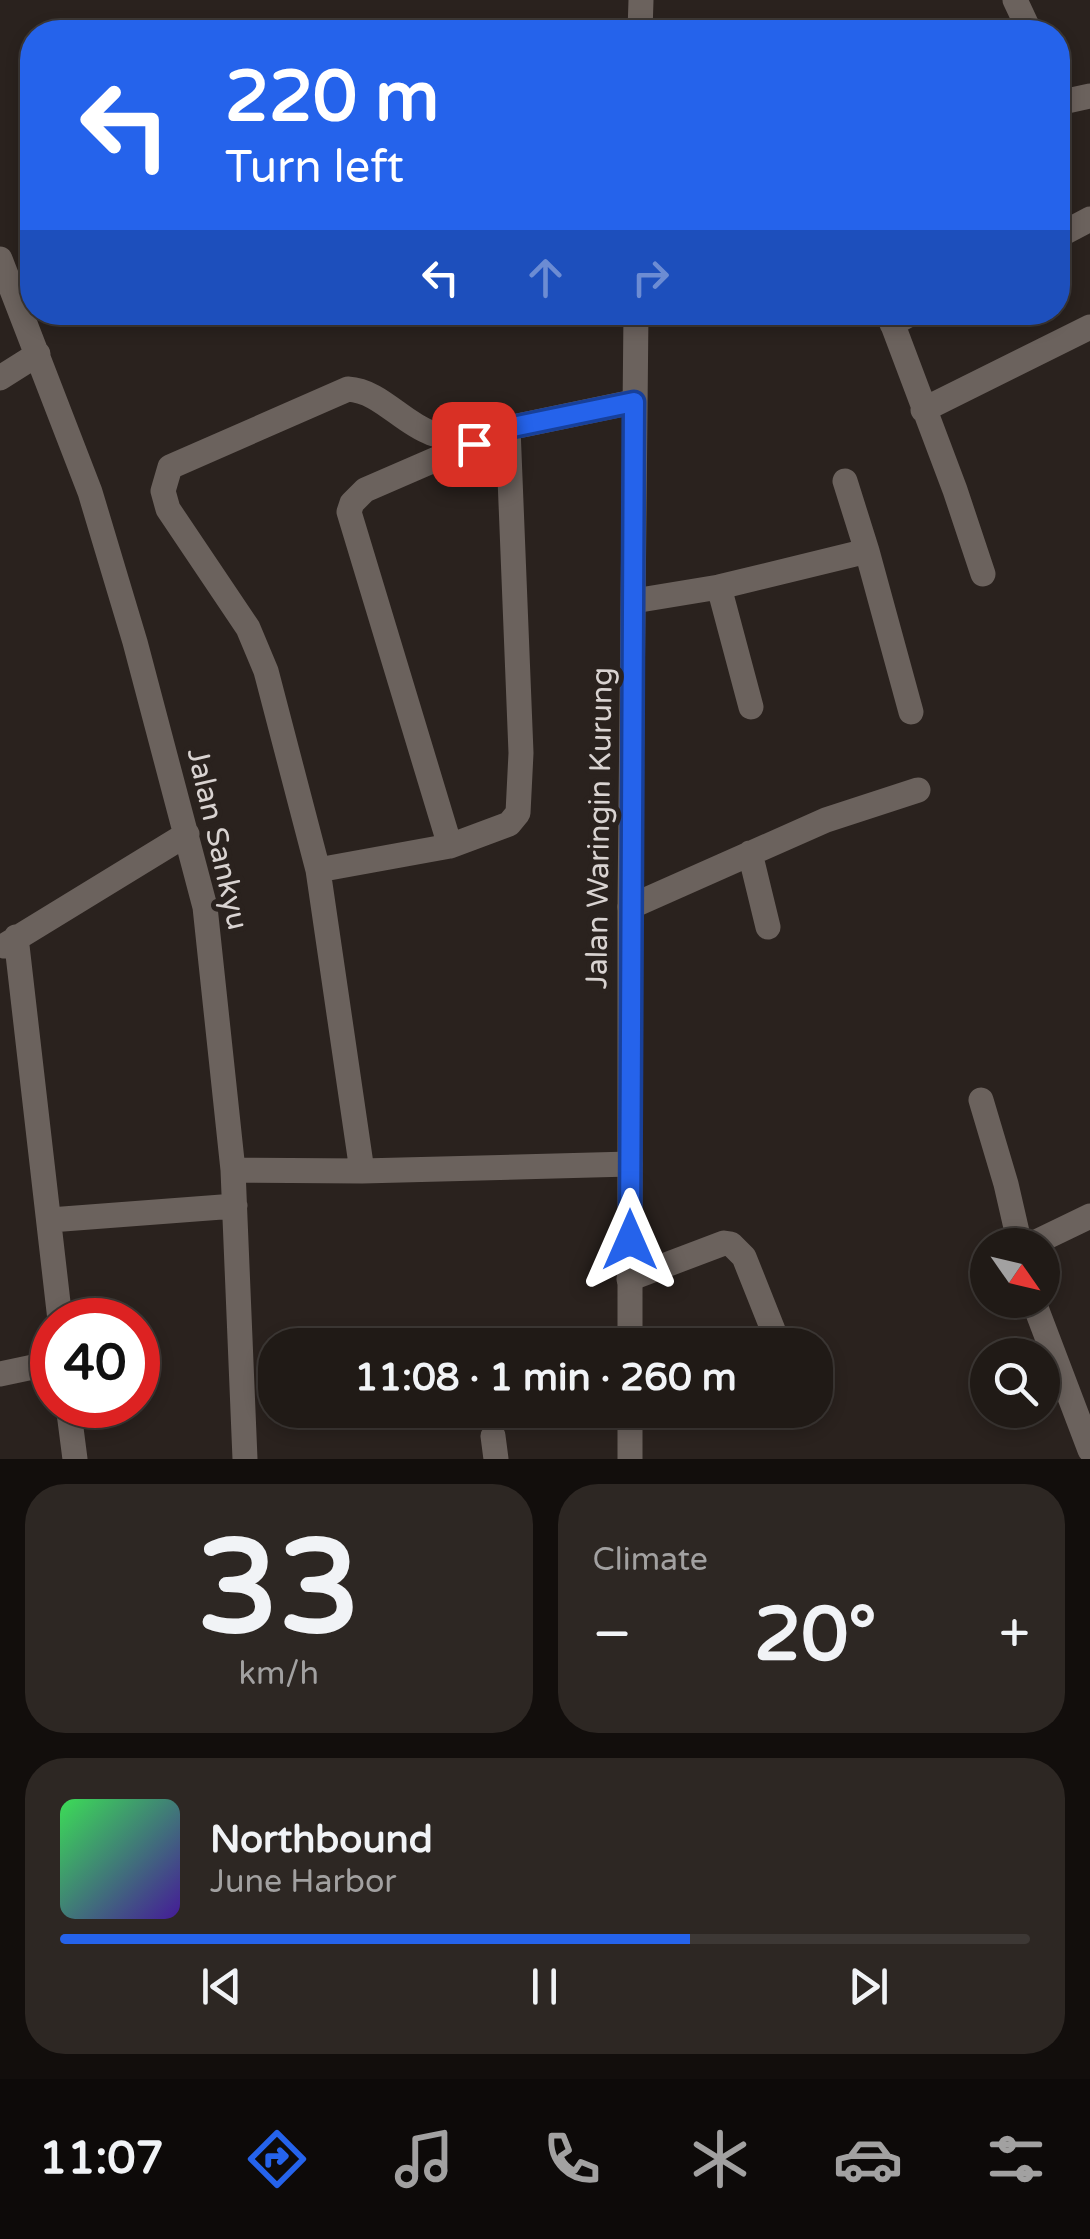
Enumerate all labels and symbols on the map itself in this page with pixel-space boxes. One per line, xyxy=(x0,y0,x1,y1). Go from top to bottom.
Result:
pin xyxy=(432,402,517,487)
street label: Jalan Waringin Kurung xyxy=(578,667,621,989)
street label: Jalan Sankyu xyxy=(179,745,256,934)
position arrow xyxy=(578,1188,682,1292)
north arrow xyxy=(970,1228,1060,1318)
speed limit sign: 40 xyxy=(30,1298,160,1428)

